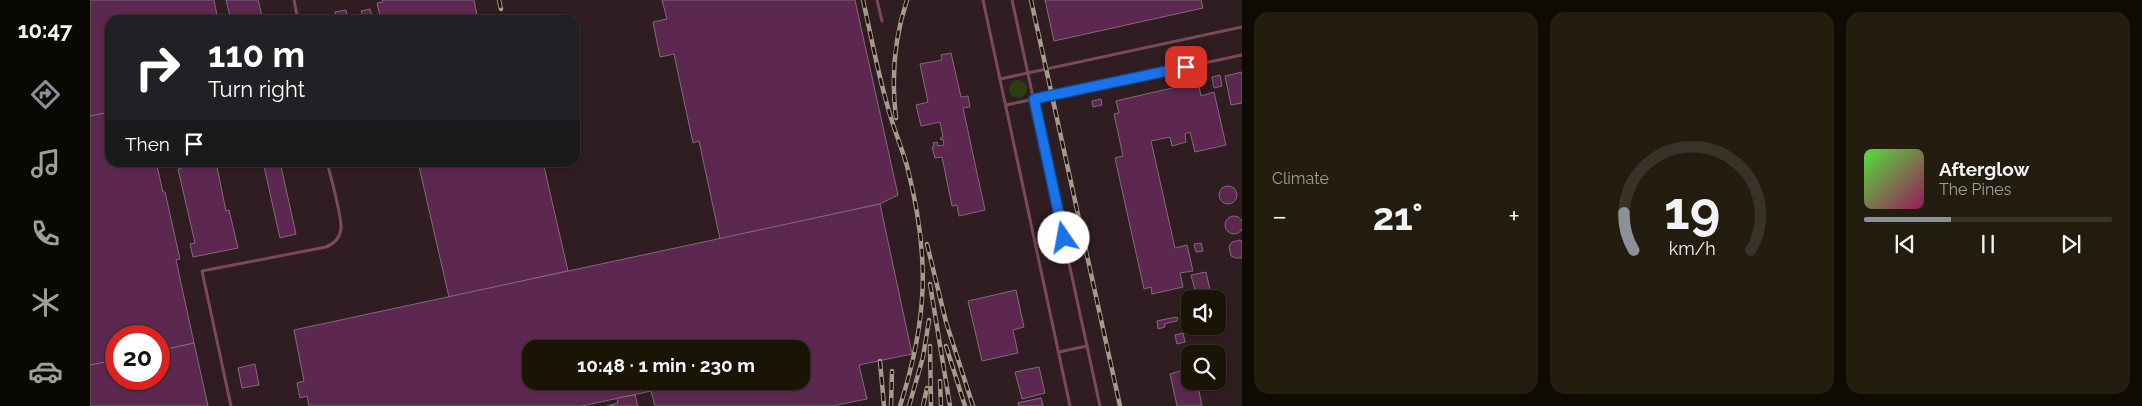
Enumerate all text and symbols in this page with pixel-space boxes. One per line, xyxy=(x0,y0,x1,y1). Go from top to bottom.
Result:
text: 10:47 xyxy=(18,17,72,43)
text: 110 m xyxy=(208,34,305,75)
icon: right xyxy=(125,35,190,100)
pin xyxy=(1165,46,1207,88)
icon: arrive xyxy=(1172,53,1200,81)
text: Turn right xyxy=(208,76,305,102)
icon: directions xyxy=(28,77,63,112)
icon: arrive xyxy=(180,130,208,158)
text: Then xyxy=(125,133,170,155)
icon: music xyxy=(28,146,63,181)
text: Afterglow xyxy=(1939,158,2029,180)
text: Climate xyxy=(1272,169,1329,188)
text: 19 xyxy=(1664,180,1720,241)
text: The Pines xyxy=(1939,180,2011,199)
text: 21° xyxy=(1373,194,1423,239)
text: − xyxy=(1272,200,1287,233)
text: + xyxy=(1508,200,1520,233)
position arrow xyxy=(1037,211,1089,263)
icon: phone xyxy=(28,216,63,251)
icon: previous xyxy=(1891,230,1919,258)
icon: pause xyxy=(1974,230,2002,258)
icon: next xyxy=(2057,230,2085,258)
text: km/h xyxy=(1668,238,1716,259)
icon: climate xyxy=(28,285,63,320)
map controls xyxy=(1181,290,1226,390)
button: sound xyxy=(1181,290,1226,335)
speed limit sign: 20 xyxy=(105,325,170,390)
button: search xyxy=(1181,345,1226,390)
icon: car xyxy=(28,354,63,389)
text: 10:48 · 1 min · 230 m xyxy=(577,354,755,376)

